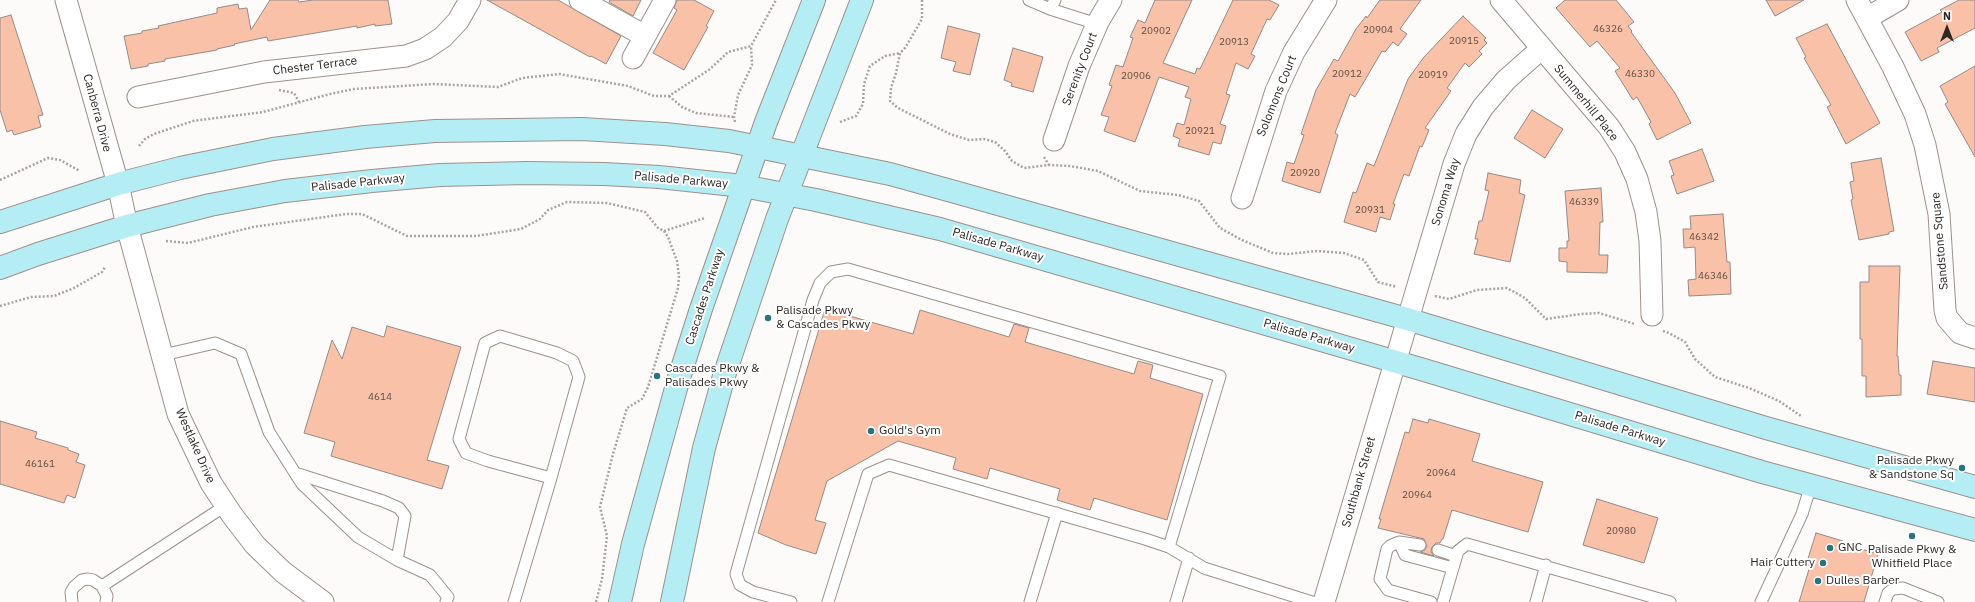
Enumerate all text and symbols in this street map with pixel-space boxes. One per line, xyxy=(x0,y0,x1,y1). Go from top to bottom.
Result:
north arrow xyxy=(1927,8,1967,48)
text: N xyxy=(1943,9,1951,23)
house number: 46326 xyxy=(1593,23,1623,35)
house number: 20904 xyxy=(1363,24,1393,36)
house number: 20902 xyxy=(1141,25,1171,37)
street label: Serenity Court xyxy=(1059,30,1101,108)
house number: 20915 xyxy=(1449,35,1479,47)
house number: 20913 xyxy=(1219,36,1249,48)
street label: Solomons Court xyxy=(1254,53,1300,139)
street label: Chester Terrace xyxy=(272,54,358,78)
street label: Summerhill Place xyxy=(1551,62,1621,144)
house number: 20912 xyxy=(1332,68,1362,80)
house number: 46330 xyxy=(1625,68,1655,80)
house number: 20919 xyxy=(1418,69,1448,81)
house number: 20906 xyxy=(1121,70,1151,82)
street label: Canberra Drive xyxy=(80,72,114,154)
house number: 20921 xyxy=(1185,125,1215,137)
street label: Sonoma Way xyxy=(1429,156,1463,228)
house number: 20920 xyxy=(1290,167,1320,179)
street label: Palisade Parkway xyxy=(633,169,729,191)
street label: Palisade Parkway xyxy=(310,171,406,195)
street label: Sandstone Square xyxy=(1929,191,1951,291)
house number: 46339 xyxy=(1569,196,1599,208)
house number: 20931 xyxy=(1355,204,1385,216)
street label: Palisade Parkway xyxy=(951,225,1045,265)
house number: 46342 xyxy=(1689,231,1719,243)
street label: Cascades Parkway xyxy=(683,247,727,347)
house number: 46346 xyxy=(1698,270,1728,282)
place label: Palisade Pkwy & Cascades Pkwy xyxy=(776,304,870,332)
marker: Palisade Pkwy & Cascades Pkwy xyxy=(763,313,773,323)
street label: Palisade Parkway xyxy=(1262,316,1356,356)
place label: Cascades Pkwy & Palisades Pkwy xyxy=(665,362,759,390)
marker: Cascades Pkwy & Palisades Pkwy xyxy=(652,371,662,381)
house number: 4614 xyxy=(368,391,392,403)
street label: Westlake Drive xyxy=(172,406,218,486)
street label: Palisade Parkway xyxy=(1573,408,1667,450)
place label: Gold's Gym xyxy=(879,424,941,438)
marker: Gold's Gym xyxy=(866,426,876,436)
street label: Southbank Street xyxy=(1339,435,1379,529)
place label: Palisade Pkwy & Sandstone Sq xyxy=(1869,454,1954,482)
house number: 46161 xyxy=(25,458,55,470)
marker: Palisade Pkwy & Sandstone Sq xyxy=(1957,463,1967,473)
house number: 20964 xyxy=(1426,467,1456,479)
house number: 20964 xyxy=(1402,489,1432,501)
house number: 20980 xyxy=(1606,525,1636,537)
marker: Palisade Pkwy & Whitfield Place xyxy=(1907,531,1917,541)
place label: GNC xyxy=(1838,541,1862,555)
marker: GNC xyxy=(1825,543,1835,553)
place label: Palisade Pkwy & Whitfield Place xyxy=(1868,543,1956,571)
place label: Hair Cuttery xyxy=(1750,556,1815,570)
marker: Hair Cuttery xyxy=(1818,558,1828,568)
place label: Dulles Barber xyxy=(1826,574,1899,588)
marker: Dulles Barber xyxy=(1813,576,1823,586)

